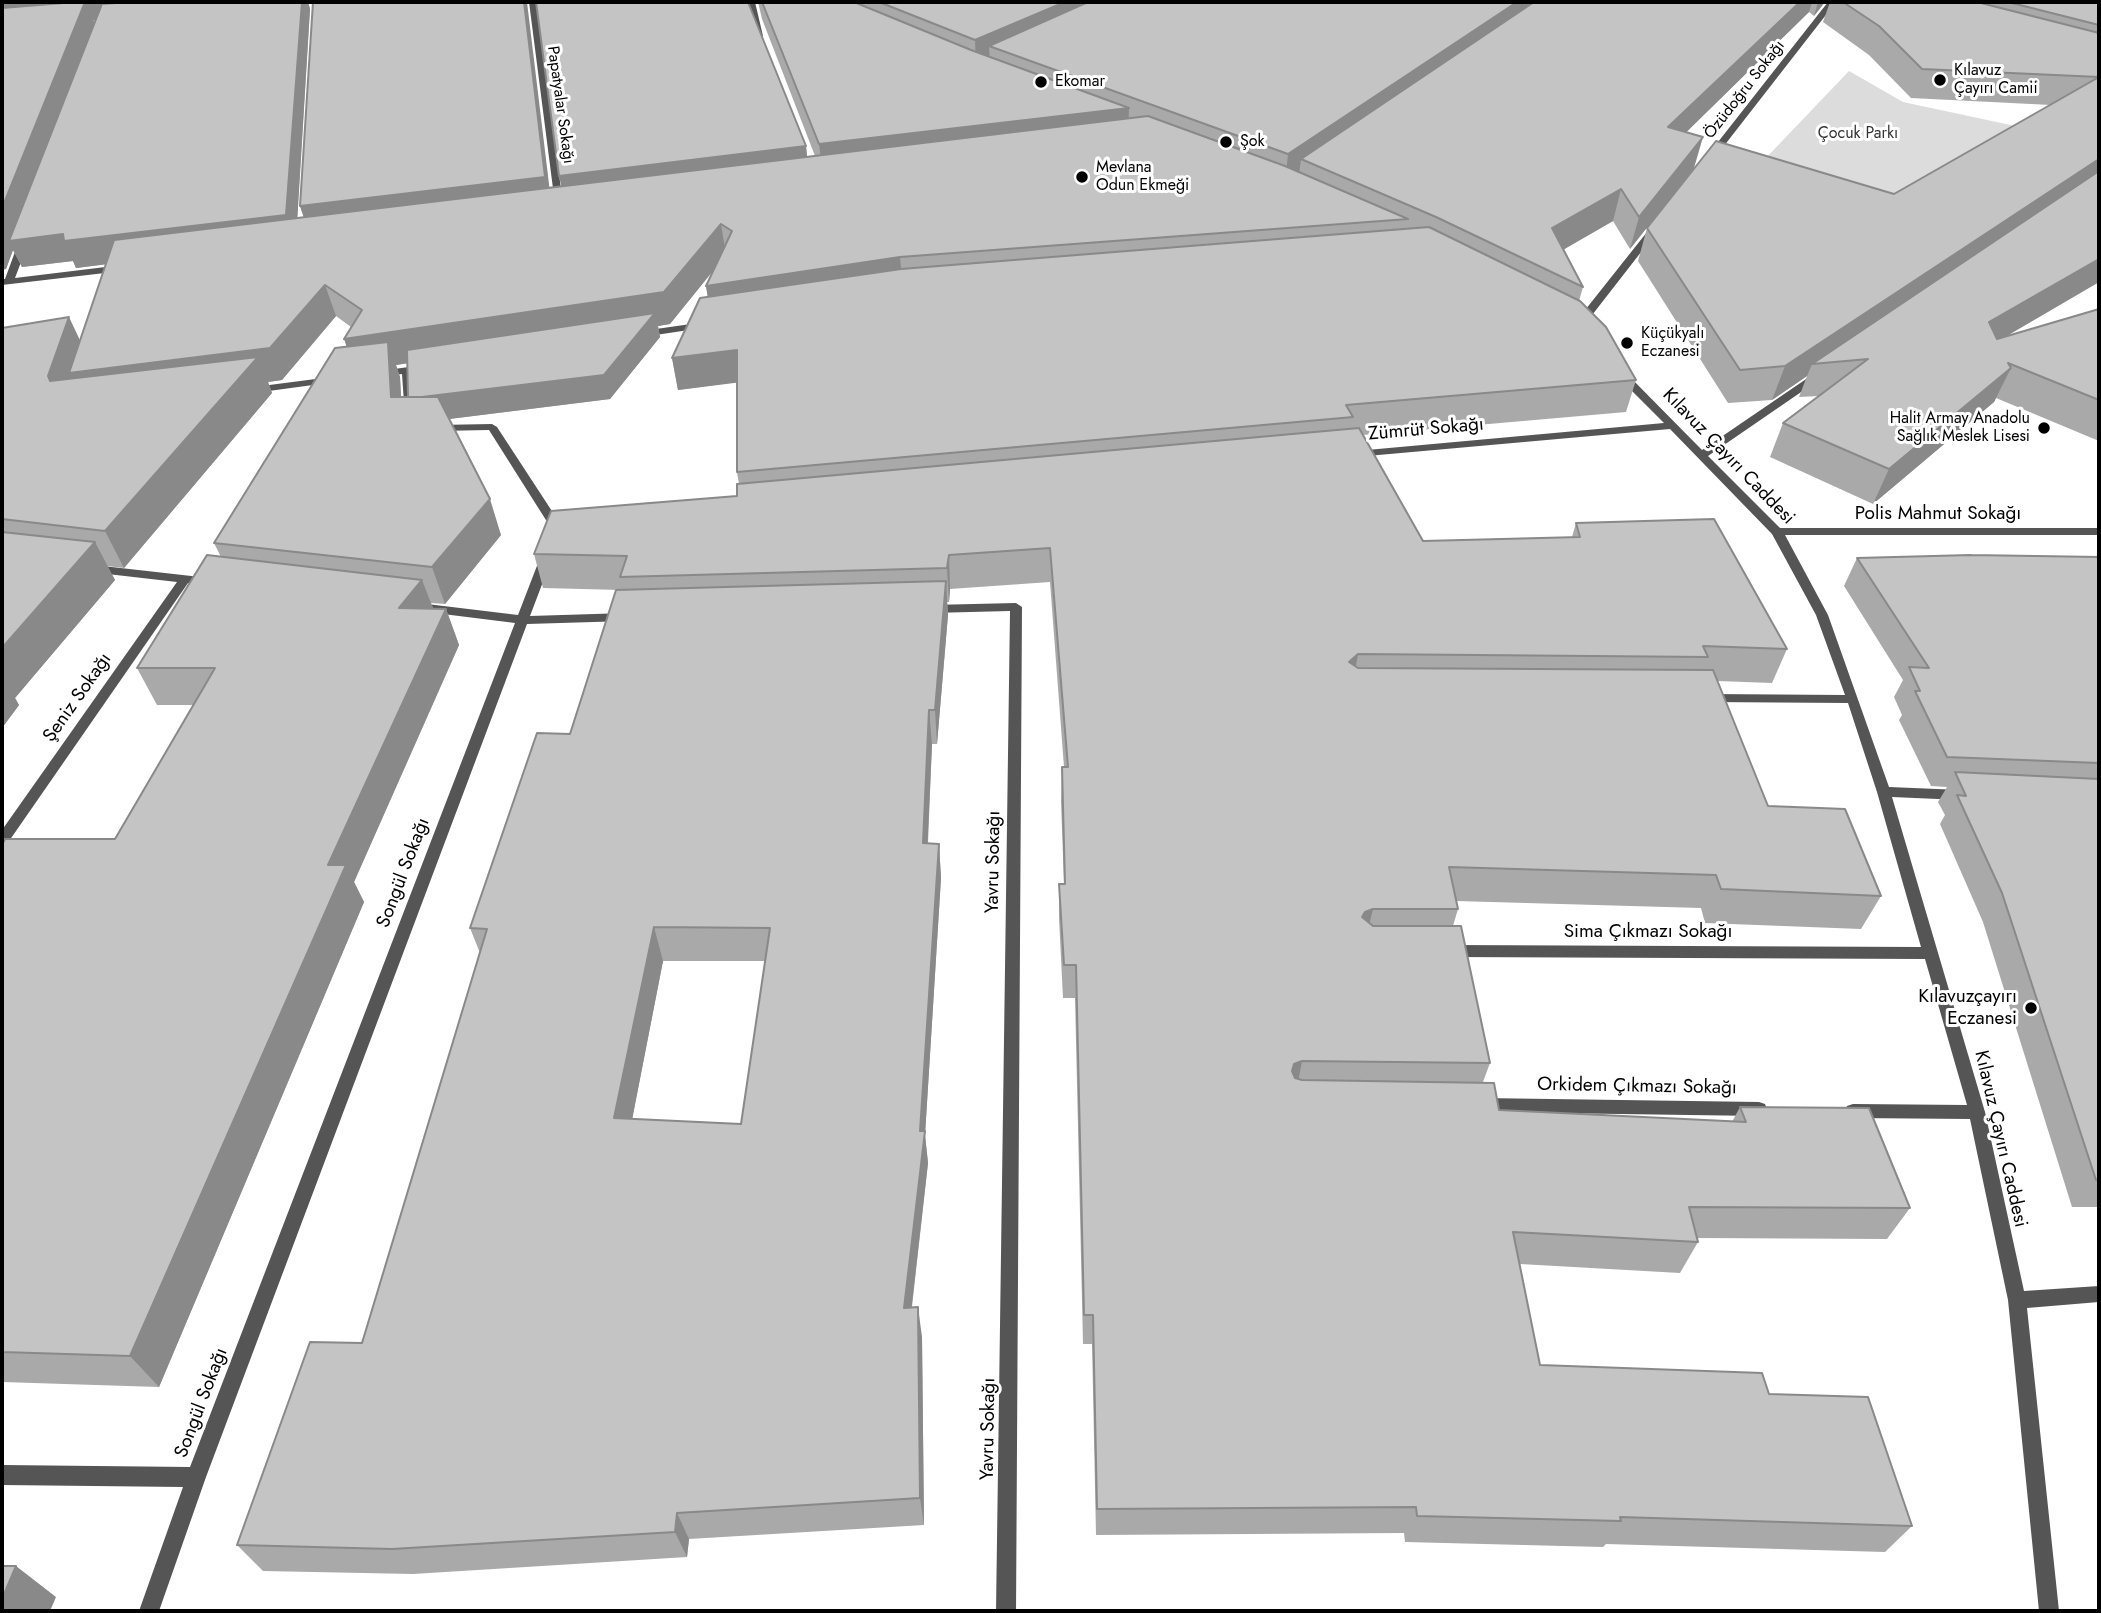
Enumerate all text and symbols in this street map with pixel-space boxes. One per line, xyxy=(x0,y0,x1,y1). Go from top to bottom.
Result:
street label: Özüdoğru Sokağı xyxy=(1701,37,1789,143)
street label: Papatyalar Sokağı xyxy=(542,45,578,165)
place label: Kılavuz Çayırı Camii xyxy=(1954,61,2038,99)
place label: Ekomar xyxy=(1055,72,1105,92)
marker: Kılavuz Çayırı Camii xyxy=(1932,72,1948,88)
marker: Ekomar xyxy=(1033,74,1049,90)
park label: Çocuk Parkı xyxy=(1818,124,1898,144)
place label: Şok xyxy=(1240,132,1265,152)
marker: Şok xyxy=(1218,134,1234,150)
place label: Mevlana Odun Ekmeği xyxy=(1096,158,1189,196)
marker: Mevlana Odun Ekmeği xyxy=(1074,169,1090,185)
place label: Küçükyalı Eczanesi xyxy=(1641,324,1704,362)
marker: Küçükyalı Eczanesi xyxy=(1619,335,1635,351)
street label: Kılavuz Çayırı Caddesi xyxy=(1657,384,1799,530)
place label: Halit Armay Anadolu Sağlık Meslek Lisesi xyxy=(1890,409,2030,447)
street label: Zümrüt Sokağı xyxy=(1367,414,1485,446)
marker: Halit Armay Anadolu Sağlık Meslek Lisesi xyxy=(2036,420,2052,436)
street label: Polis Mahmut Sokağı xyxy=(1855,503,2021,525)
street label: Şeniz Sokağı xyxy=(39,649,117,747)
street label: Yavru Sokağı xyxy=(982,811,1006,913)
street label: Songül Sokağı xyxy=(373,815,435,931)
street label: Sima Çıkmazı Sokağı xyxy=(1564,921,1732,943)
place label: Kılavuzçayırı Eczanesi xyxy=(1918,986,2017,1030)
marker: Kılavuzçayırı Eczanesi xyxy=(2023,1000,2039,1016)
street label: Kılavuz Çayırı Caddesi xyxy=(1969,1048,2031,1230)
street label: Orkidem Çıkmazı Sokağı xyxy=(1537,1074,1737,1100)
street label: Songül Sokağı xyxy=(171,1345,233,1461)
street label: Yavru Sokağı xyxy=(977,1378,1001,1480)

